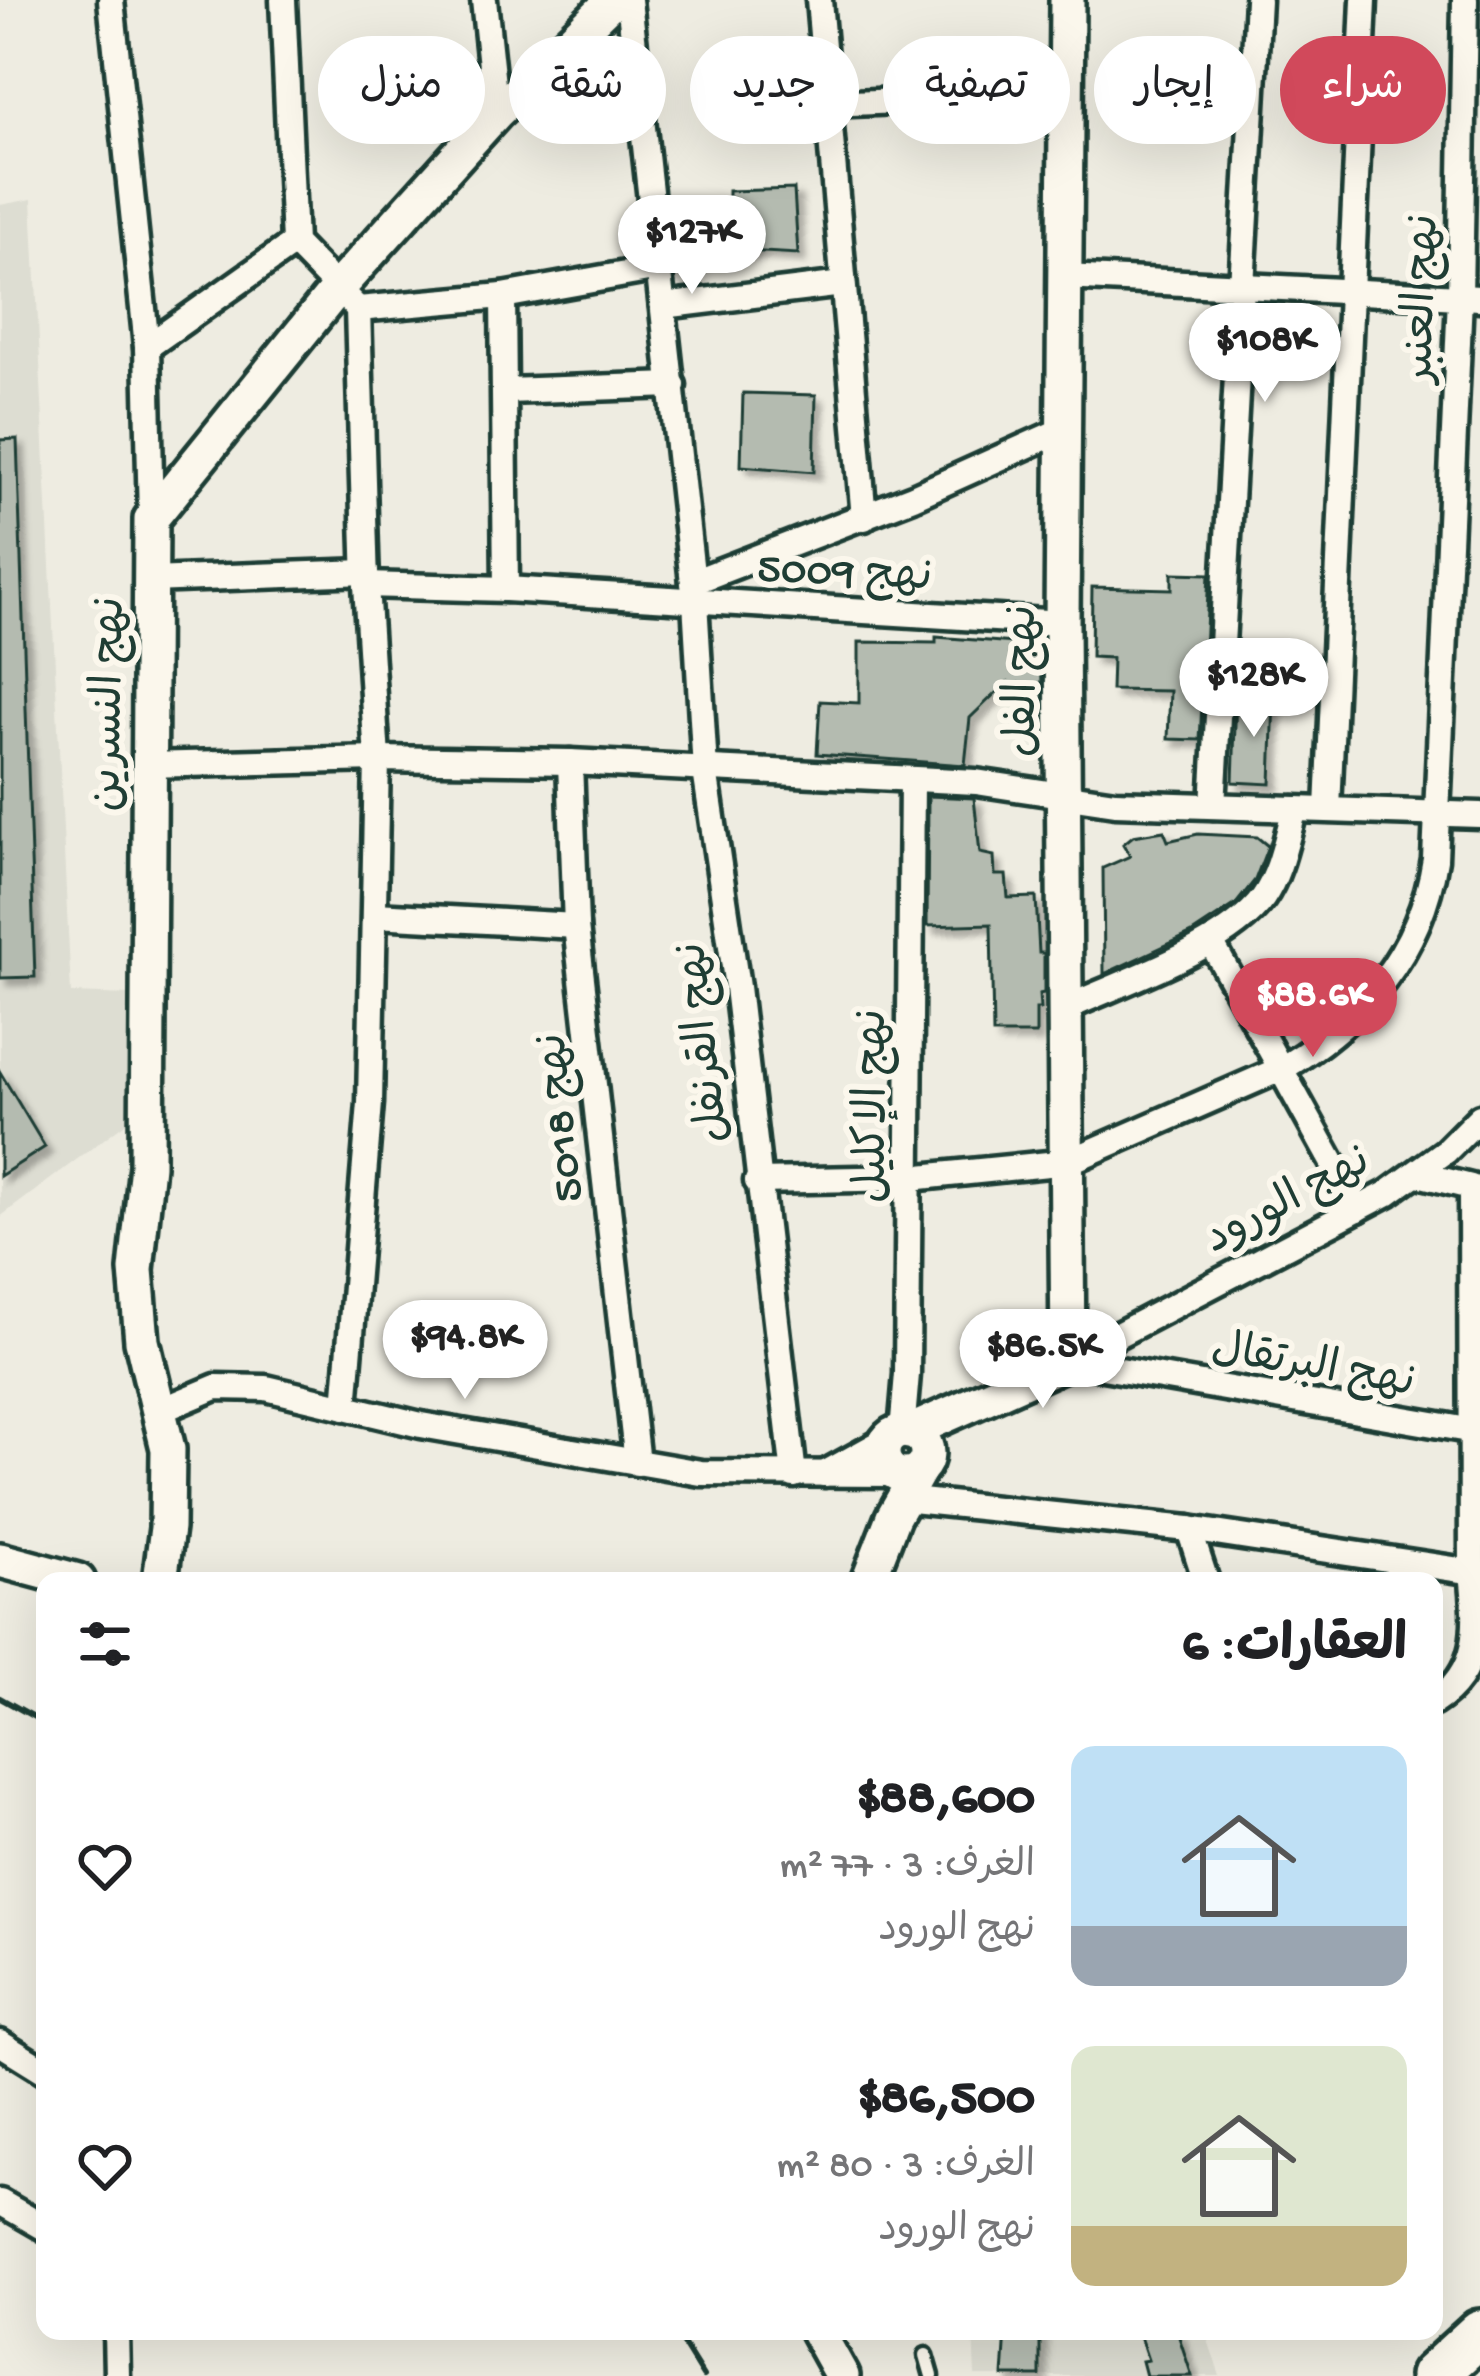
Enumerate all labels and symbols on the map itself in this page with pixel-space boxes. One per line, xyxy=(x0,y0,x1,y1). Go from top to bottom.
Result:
pin: $127K xyxy=(608,195,776,297)
street label: نهج العنبر xyxy=(1395,213,1454,387)
pin: $108K xyxy=(1181,303,1349,405)
street label: نهج 5009 xyxy=(756,544,933,607)
street label: نهج النسرين xyxy=(83,596,140,812)
street label: نهج الفل xyxy=(999,605,1052,757)
pin: $128K xyxy=(1170,638,1338,740)
street label: نهج القرنفل xyxy=(668,939,745,1145)
pin: $88.6K xyxy=(1215,958,1411,1060)
street label: نهج الإكليل xyxy=(849,1009,902,1203)
street label: نهج 5018 xyxy=(528,1030,599,1204)
street label: نهج الورود xyxy=(1196,1137,1381,1268)
pin: $94.8K xyxy=(367,1300,563,1402)
pin: $86.5K xyxy=(945,1309,1141,1411)
street label: نهج البرتقال xyxy=(1207,1324,1418,1412)

